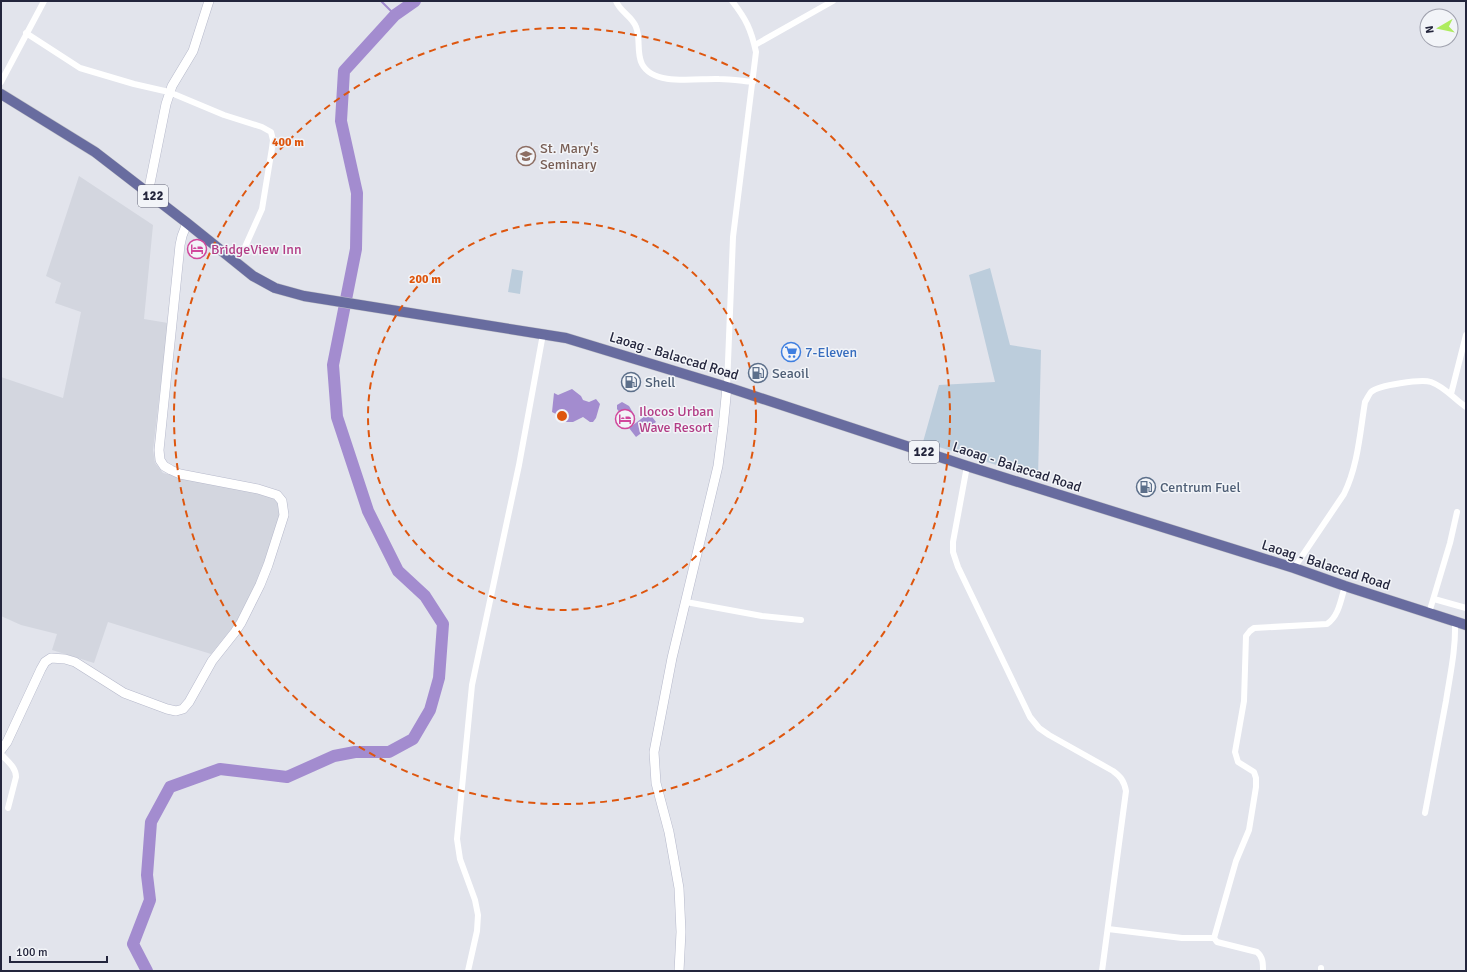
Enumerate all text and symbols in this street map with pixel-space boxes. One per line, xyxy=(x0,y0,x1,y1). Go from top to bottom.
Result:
north arrow xyxy=(1419,8,1459,48)
text: N xyxy=(1423,25,1437,34)
text: 400 m xyxy=(272,135,304,150)
place label: St. Mary's Seminary xyxy=(540,140,599,173)
school or university icon: St. Mary's Seminary xyxy=(515,145,537,167)
road number: 122 xyxy=(138,185,168,207)
hotel icon: BridgeView Inn xyxy=(186,238,208,260)
place label: BridgeView Inn xyxy=(211,241,302,258)
text: 200 m xyxy=(409,272,441,287)
street label: Laoag - Balaccad Road xyxy=(607,328,741,384)
supermarket icon: 7-Eleven xyxy=(780,341,802,363)
place label: 7-Eleven xyxy=(805,344,857,361)
fuel station icon: Seaoil xyxy=(747,362,769,384)
place label: Seaoil xyxy=(772,365,809,382)
fuel station icon: Shell xyxy=(620,371,642,393)
place label: Shell xyxy=(645,374,675,391)
place label: Ilocos Urban Wave Resort xyxy=(639,403,714,436)
hotel icon: Ilocos Urban Wave Resort xyxy=(614,408,636,430)
centre of rings xyxy=(555,409,569,423)
street label: Laoag - Balaccad Road xyxy=(950,438,1084,496)
road number: 122 xyxy=(909,441,939,463)
fuel station icon: Centrum Fuel xyxy=(1135,476,1157,498)
place label: Centrum Fuel xyxy=(1160,479,1241,496)
street label: Laoag - Balaccad Road xyxy=(1259,536,1393,594)
scale bar xyxy=(10,938,107,964)
text: 100 m xyxy=(16,945,48,960)

